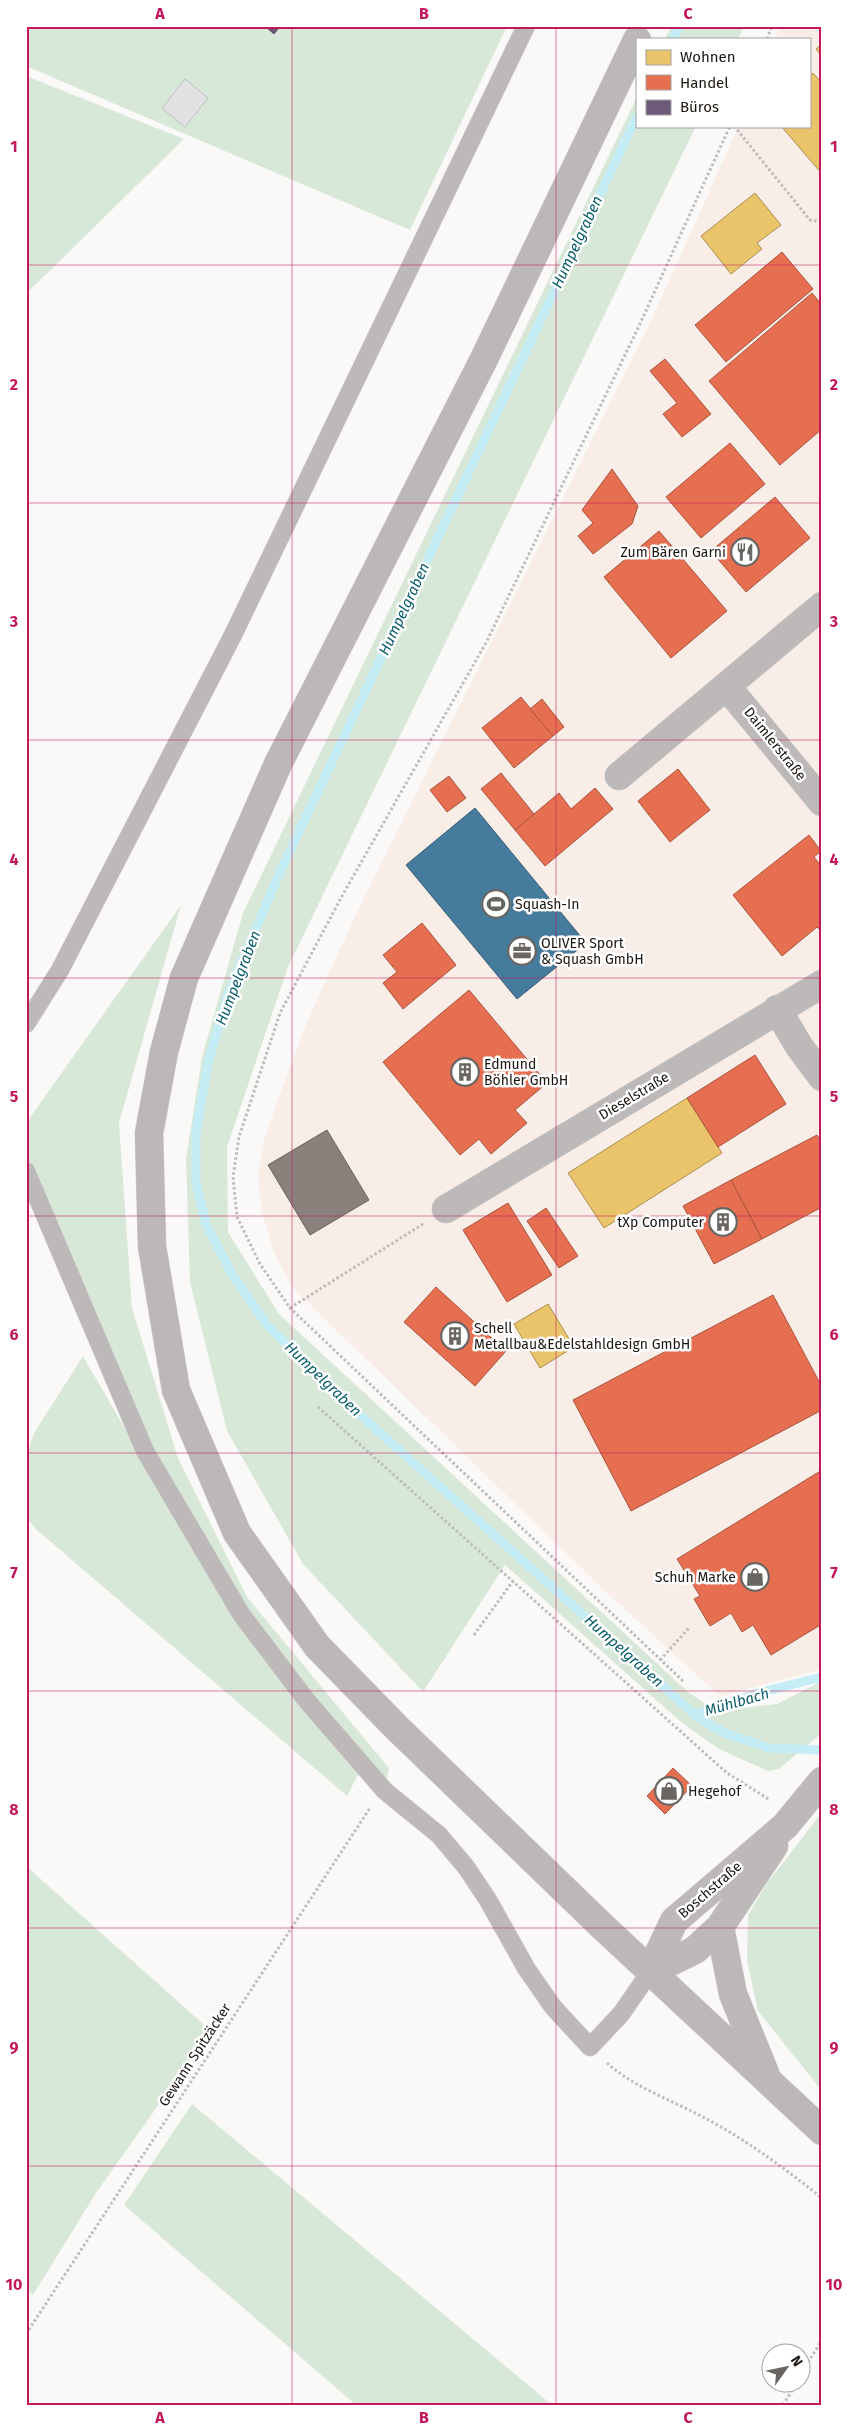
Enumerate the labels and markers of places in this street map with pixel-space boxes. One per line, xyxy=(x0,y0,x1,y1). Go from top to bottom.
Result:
restaurant icon: Zum Bären Garni xyxy=(730,537,760,567)
place label: Zum Bären Garni xyxy=(620,544,726,561)
sports icon: Squash-In xyxy=(481,889,511,919)
place label: Squash-In xyxy=(515,896,579,913)
place label: OLIVER Sport & Squash GmbH xyxy=(541,935,644,968)
office icon: OLIVER Sport & Squash GmbH xyxy=(507,936,537,966)
place label: Edmund Böhler GmbH xyxy=(484,1056,568,1089)
building icon: Edmund Böhler GmbH xyxy=(450,1057,480,1087)
building icon: tXp Computer xyxy=(708,1207,738,1237)
place label: tXp Computer xyxy=(617,1214,705,1231)
place label: Schell Metallbau&Edelstahldesign GmbH xyxy=(474,1320,690,1353)
building icon: Schell Metallbau&Edelstahldesign GmbH xyxy=(440,1321,470,1351)
shop icon: Schuh Marke xyxy=(740,1562,770,1592)
place label: Schuh Marke xyxy=(655,1569,736,1586)
shop icon: Hegehof xyxy=(654,1776,684,1806)
place label: Hegehof xyxy=(688,1783,742,1800)

